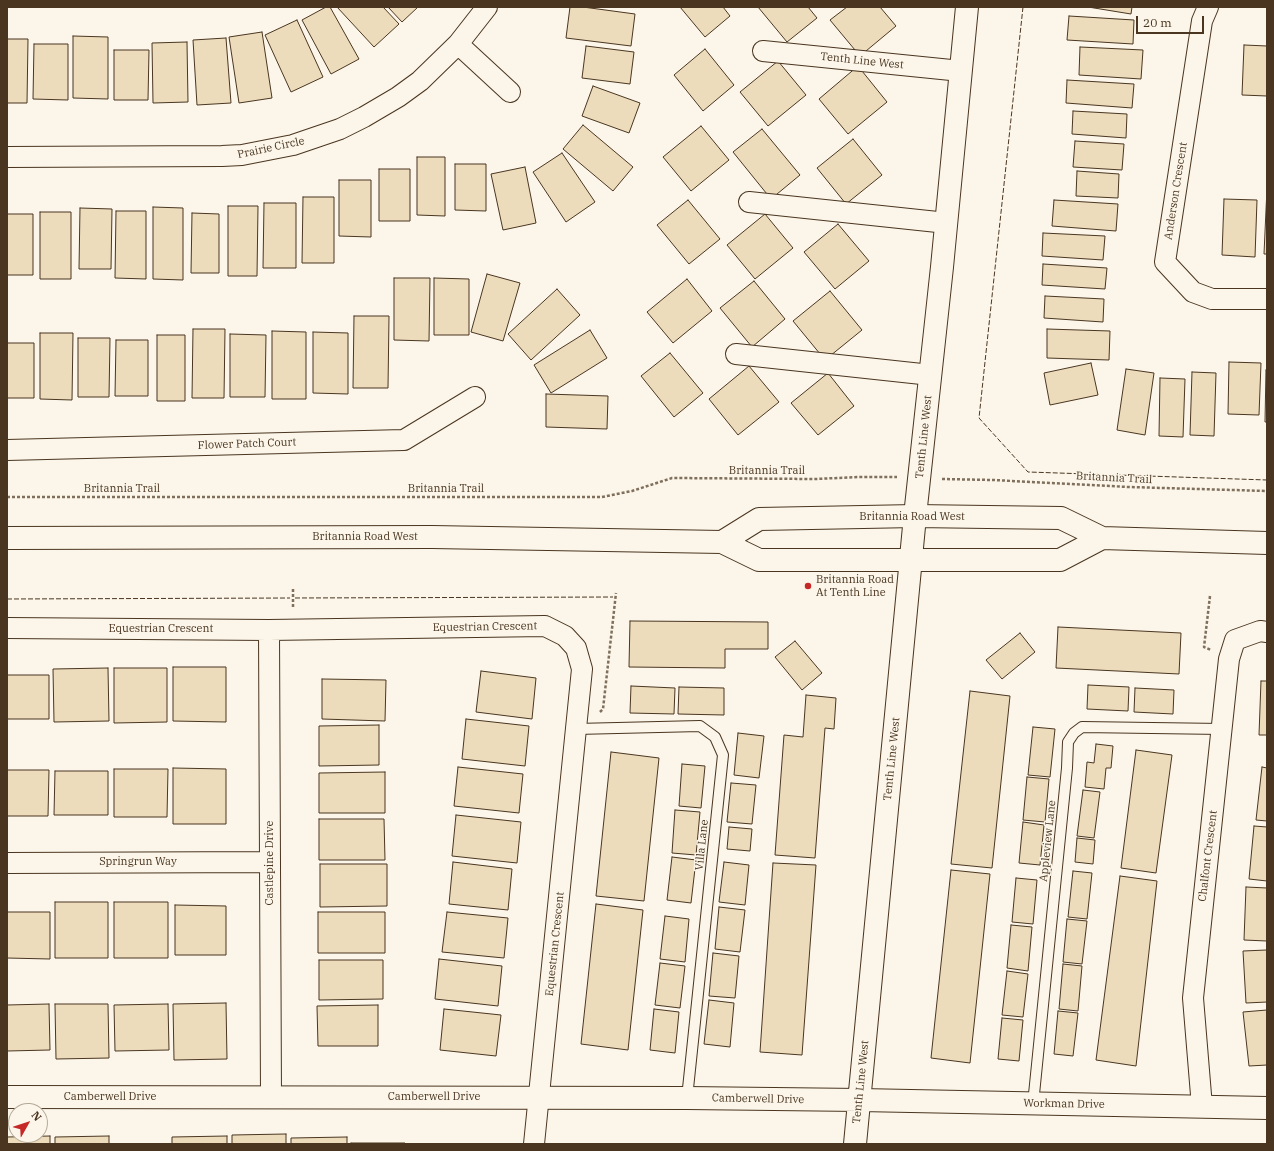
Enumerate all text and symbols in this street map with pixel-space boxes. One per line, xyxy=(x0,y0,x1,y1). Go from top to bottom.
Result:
scale bar xyxy=(1138,8,1206,34)
text: 20 m xyxy=(1143,15,1172,30)
street label: Tenth Line West xyxy=(820,50,904,72)
street label: Prairie Circle xyxy=(236,134,306,162)
street label: Anderson Crescent xyxy=(1162,141,1190,241)
street label: Tenth Line West xyxy=(913,395,935,479)
street label: Flower Patch Court xyxy=(198,436,296,452)
street label: Britannia Trail xyxy=(729,464,805,478)
street label: Britannia Trail xyxy=(1076,469,1152,487)
street label: Britannia Trail xyxy=(84,482,160,496)
street label: Britannia Trail xyxy=(408,482,484,496)
street label: Britannia Road West xyxy=(859,510,965,524)
street label: Britannia Road West xyxy=(312,530,418,544)
place label: Britannia Road At Tenth Line xyxy=(816,573,894,599)
marker: Britannia Road At Tenth Line xyxy=(803,581,813,591)
street label: Equestrian Crescent xyxy=(432,619,538,635)
street label: Equestrian Crescent xyxy=(109,622,213,636)
street label: Tenth Line West xyxy=(881,717,903,801)
street label: Appleview Lane xyxy=(1037,800,1059,882)
street label: Chalfont Crescent xyxy=(1196,809,1220,903)
street label: Villa Lane xyxy=(693,819,711,871)
street label: Castlepine Drive xyxy=(263,821,277,905)
street label: Springrun Way xyxy=(99,855,177,869)
street label: Equestrian Crescent xyxy=(543,891,567,997)
street label: Tenth Line West xyxy=(850,1040,872,1124)
street label: Camberwell Drive xyxy=(64,1090,156,1104)
street label: Camberwell Drive xyxy=(388,1090,480,1104)
street label: Camberwell Drive xyxy=(712,1092,804,1106)
street label: Workman Drive xyxy=(1023,1097,1105,1111)
north arrow xyxy=(8,1103,48,1143)
text: N xyxy=(28,1108,45,1124)

